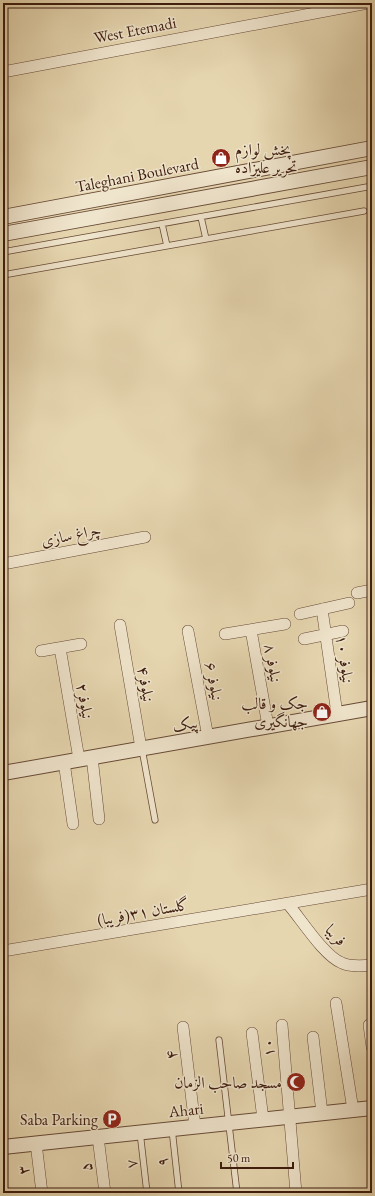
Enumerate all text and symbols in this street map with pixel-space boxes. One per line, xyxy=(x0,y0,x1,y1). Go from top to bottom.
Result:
street label: West Etemadi xyxy=(92,12,178,48)
place label: پخش لوازم تحریر علیزاده xyxy=(235,139,298,178)
shop icon: پخش لوازم تحریر علیزاده xyxy=(210,147,232,169)
street label: Taleghani Boulevard xyxy=(74,153,201,197)
street label: چراغ سازی xyxy=(39,519,103,554)
street label: نیلوفر ۱۰ xyxy=(331,634,359,684)
street label: نیلوفر ۸ xyxy=(259,642,287,684)
street label: نیلوفر ۶ xyxy=(200,660,228,702)
street label: نیلوفر۴ xyxy=(133,665,159,703)
street label: نیلوفر۲ xyxy=(72,682,98,720)
place label: جک و قالب جهانگیری xyxy=(241,693,308,732)
shop icon: جک و قالب جهانگیری xyxy=(311,701,333,723)
street label: پیک xyxy=(171,711,200,739)
street label: گلستان ۳۱(فریبا) xyxy=(95,894,191,930)
street label: فریبا xyxy=(321,920,351,950)
street label: ۱۰ xyxy=(257,1038,279,1058)
street label: ۴ xyxy=(160,1049,182,1061)
mosque icon: مسجد صاحب الزمان xyxy=(285,1071,307,1093)
place label: مسجد صاحب الزمان xyxy=(174,1072,282,1093)
street label: Ahari xyxy=(167,1098,205,1122)
parking icon: Saba Parking xyxy=(101,1108,123,1130)
place label: Saba Parking xyxy=(20,1109,99,1130)
scale bar xyxy=(221,1144,293,1170)
text: 50 m xyxy=(227,1150,251,1166)
street label: ۹ xyxy=(151,1156,173,1168)
street label: ۷ xyxy=(120,1158,142,1170)
street label: ۵ xyxy=(75,1161,97,1173)
street label: ۳ xyxy=(12,1164,34,1176)

